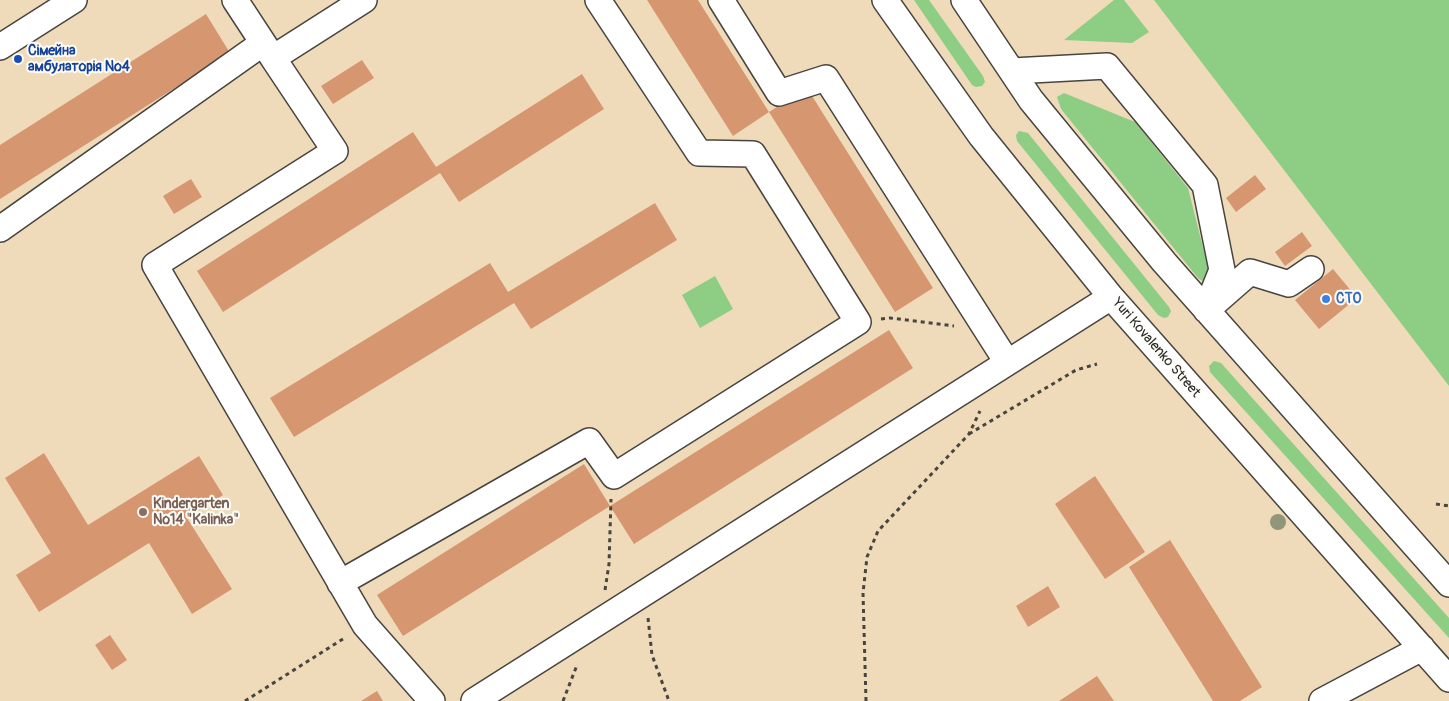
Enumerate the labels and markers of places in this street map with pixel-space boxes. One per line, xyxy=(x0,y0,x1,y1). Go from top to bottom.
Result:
place label: Сімейна амбулаторія №4 xyxy=(28,43,130,75)
marker: Сімейна амбулаторія №4 xyxy=(12,53,24,65)
place label: СТО xyxy=(1336,291,1361,307)
marker: СТО xyxy=(1320,293,1332,305)
place label: Kindergarten №14 "Kalinka" xyxy=(153,496,239,528)
marker: Kindergarten №14 "Kalinka" xyxy=(137,506,149,518)

